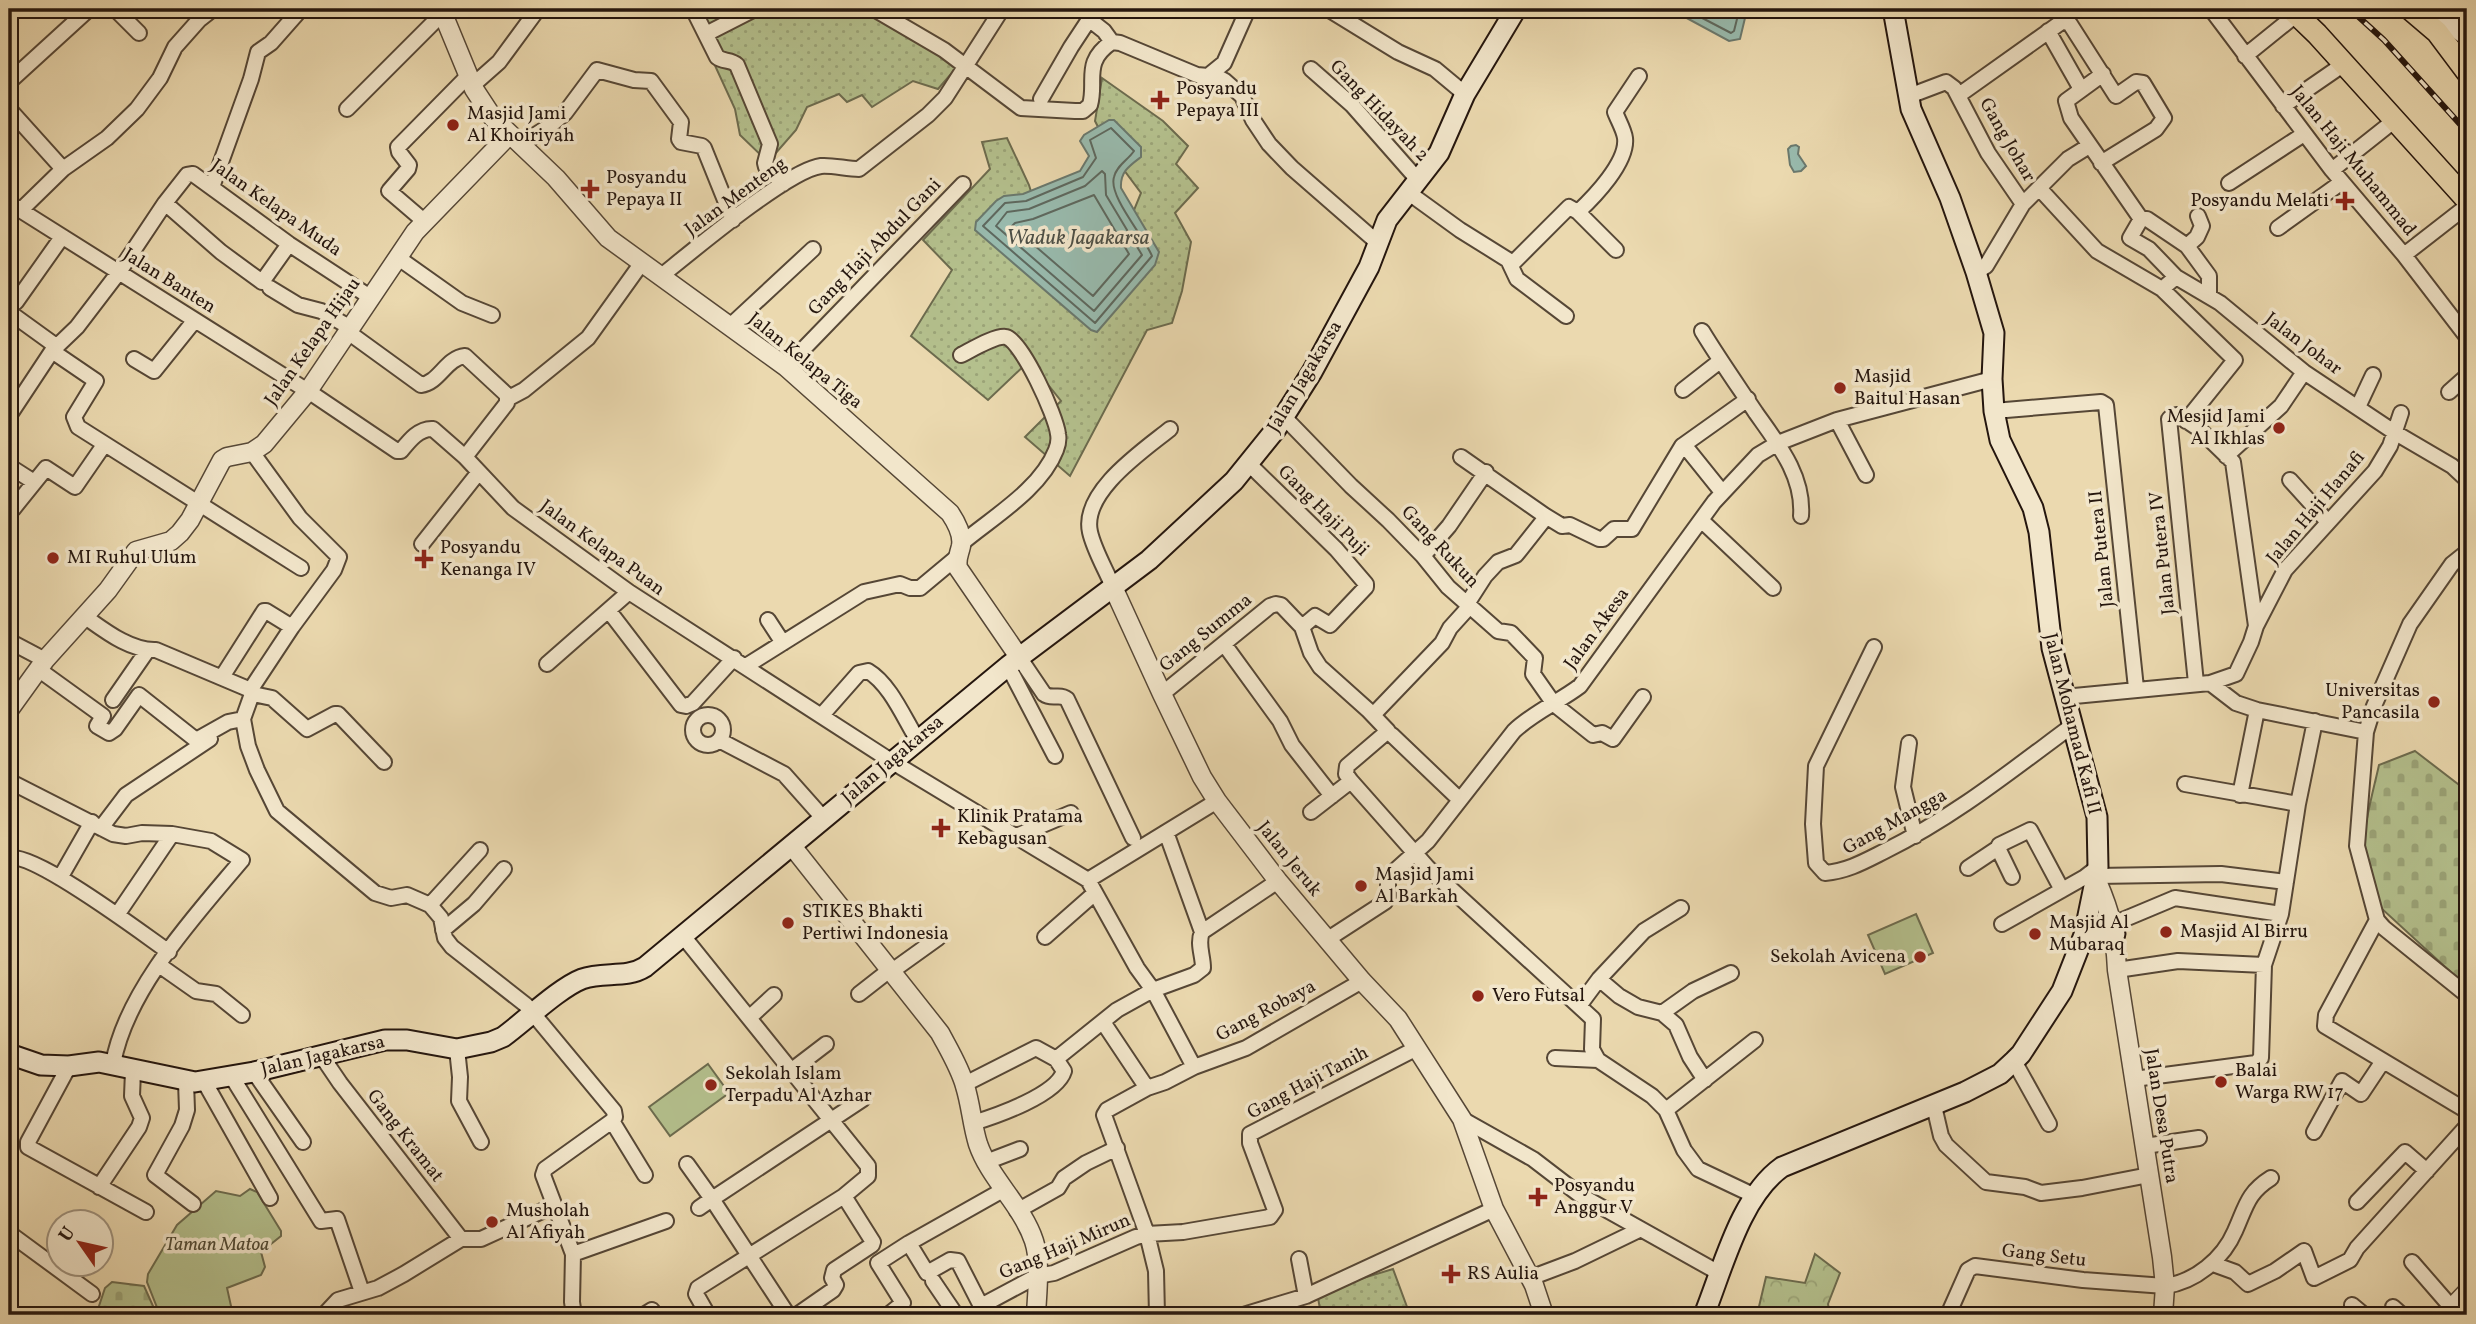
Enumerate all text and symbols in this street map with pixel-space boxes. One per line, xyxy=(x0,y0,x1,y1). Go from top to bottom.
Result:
street label: Gang Hidayah 2 xyxy=(1323,54,1435,168)
place label: Posyandu Pepaya III xyxy=(1176,76,1259,124)
street label: Jalan Haji Muhammad xyxy=(2284,80,2422,242)
marker: Posyandu Pepaya III xyxy=(1150,90,1170,110)
street label: Gang Johar xyxy=(1972,93,2042,187)
place label: Masjid Jami Al Khoiriyah xyxy=(467,101,575,149)
marker: Masjid Jami Al Khoiriyah xyxy=(445,117,461,133)
street label: Jalan Menteng xyxy=(680,151,792,243)
street label: Jalan Kelapa Muda xyxy=(205,153,347,263)
place label: Posyandu Pepaya II xyxy=(606,165,687,213)
street label: Gang Haji Abdul Gani xyxy=(802,172,948,321)
marker: Posyandu Pepaya II xyxy=(580,179,600,199)
place label: Posyandu Melati xyxy=(2191,188,2329,214)
marker: Posyandu Melati xyxy=(2335,191,2355,211)
water label: Waduk Jagakarsa xyxy=(1006,224,1150,253)
street label: Jalan Banten xyxy=(117,242,221,320)
street label: Jalan Kelapa Hijau xyxy=(259,272,367,412)
street label: Jalan Johar xyxy=(2259,306,2347,382)
street label: Jalan Kelapa Tiga xyxy=(742,307,868,415)
street label: Jalan Jagakarsa xyxy=(1261,316,1349,438)
place label: Masjid Baitul Hasan xyxy=(1854,364,1961,412)
marker: Masjid Baitul Hasan xyxy=(1832,380,1848,396)
place label: Mesjid Jami Al Ikhlas xyxy=(2167,404,2265,452)
marker: Mesjid Jami Al Ikhlas xyxy=(2271,420,2287,436)
street label: Jalan Haji Hanafi xyxy=(2261,446,2371,570)
street label: Gang Haji Puji xyxy=(1271,459,1375,563)
street label: Jalan Putera II xyxy=(2083,489,2121,609)
street label: Jalan Putera IV xyxy=(2144,490,2182,616)
street label: Jalan Kelapa Puan xyxy=(534,494,670,602)
street label: Gang Rukun xyxy=(1395,500,1485,594)
place label: Posyandu Kenanga IV xyxy=(440,535,536,583)
place label: MI Ruhul Ulum xyxy=(67,545,197,571)
marker: Posyandu Kenanga IV xyxy=(414,549,434,569)
marker: MI Ruhul Ulum xyxy=(45,550,61,566)
street label: Jalan Akesa xyxy=(1558,583,1636,675)
street label: Gang Summa xyxy=(1154,587,1258,679)
street label: Jalan Mohamad Kafi II xyxy=(2037,630,2107,818)
place label: Universitas Pancasila xyxy=(2325,678,2420,726)
marker: Universitas Pancasila xyxy=(2426,694,2442,710)
street label: Jalan Jagakarsa xyxy=(836,709,950,811)
street label: Gang Mangga xyxy=(1838,783,1952,861)
place label: Klinik Pratama Kebagusan xyxy=(957,804,1083,852)
street label: Jalan Jeruk xyxy=(1250,816,1328,902)
marker: Klinik Pratama Kebagusan xyxy=(931,818,951,838)
place label: Masjid Jami Al Barkah xyxy=(1375,862,1474,910)
marker: Masjid Jami Al Barkah xyxy=(1353,878,1369,894)
place label: STIKES Bhakti Pertiwi Indonesia xyxy=(802,899,949,947)
place label: Masjid Al Mubaraq xyxy=(2049,910,2129,958)
marker: STIKES Bhakti Pertiwi Indonesia xyxy=(780,915,796,931)
place label: Masjid Al Birru xyxy=(2180,919,2308,945)
marker: Masjid Al Birru xyxy=(2158,924,2174,940)
marker: Masjid Al Mubaraq xyxy=(2027,926,2043,942)
place label: Sekolah Avicena xyxy=(1770,944,1906,970)
marker: Sekolah Avicena xyxy=(1912,949,1928,965)
street label: Gang Robaya xyxy=(1211,974,1321,1048)
place label: Vero Futsal xyxy=(1492,983,1585,1009)
marker: Vero Futsal xyxy=(1470,988,1486,1004)
street label: Jalan Jagakarsa xyxy=(259,1029,387,1083)
street label: Gang Haji Tanih xyxy=(1243,1040,1373,1126)
street label: Jalan Desa Putra xyxy=(2138,1047,2184,1185)
place label: Balai Warga RW 17 xyxy=(2235,1058,2344,1106)
place label: Sekolah Islam Terpadu Al Azhar xyxy=(725,1061,872,1109)
marker: Balai Warga RW 17 xyxy=(2213,1074,2229,1090)
marker: Sekolah Islam Terpadu Al Azhar xyxy=(703,1077,719,1093)
street label: Gang Kramat xyxy=(361,1084,450,1188)
place label: Posyandu Anggur V xyxy=(1554,1173,1635,1221)
marker: Posyandu Anggur V xyxy=(1528,1187,1548,1207)
place label: Musholah Al Afiyah xyxy=(506,1198,590,1246)
north arrow xyxy=(46,1208,116,1278)
street label: Gang Haji Mirun xyxy=(995,1208,1135,1286)
marker: Musholah Al Afiyah xyxy=(484,1214,500,1230)
text: U xyxy=(53,1222,82,1247)
park label: Taman Matoa xyxy=(165,1232,269,1258)
street label: Gang Setu xyxy=(2000,1238,2088,1274)
place label: RS Aulia xyxy=(1467,1261,1539,1287)
marker: RS Aulia xyxy=(1441,1264,1461,1284)

